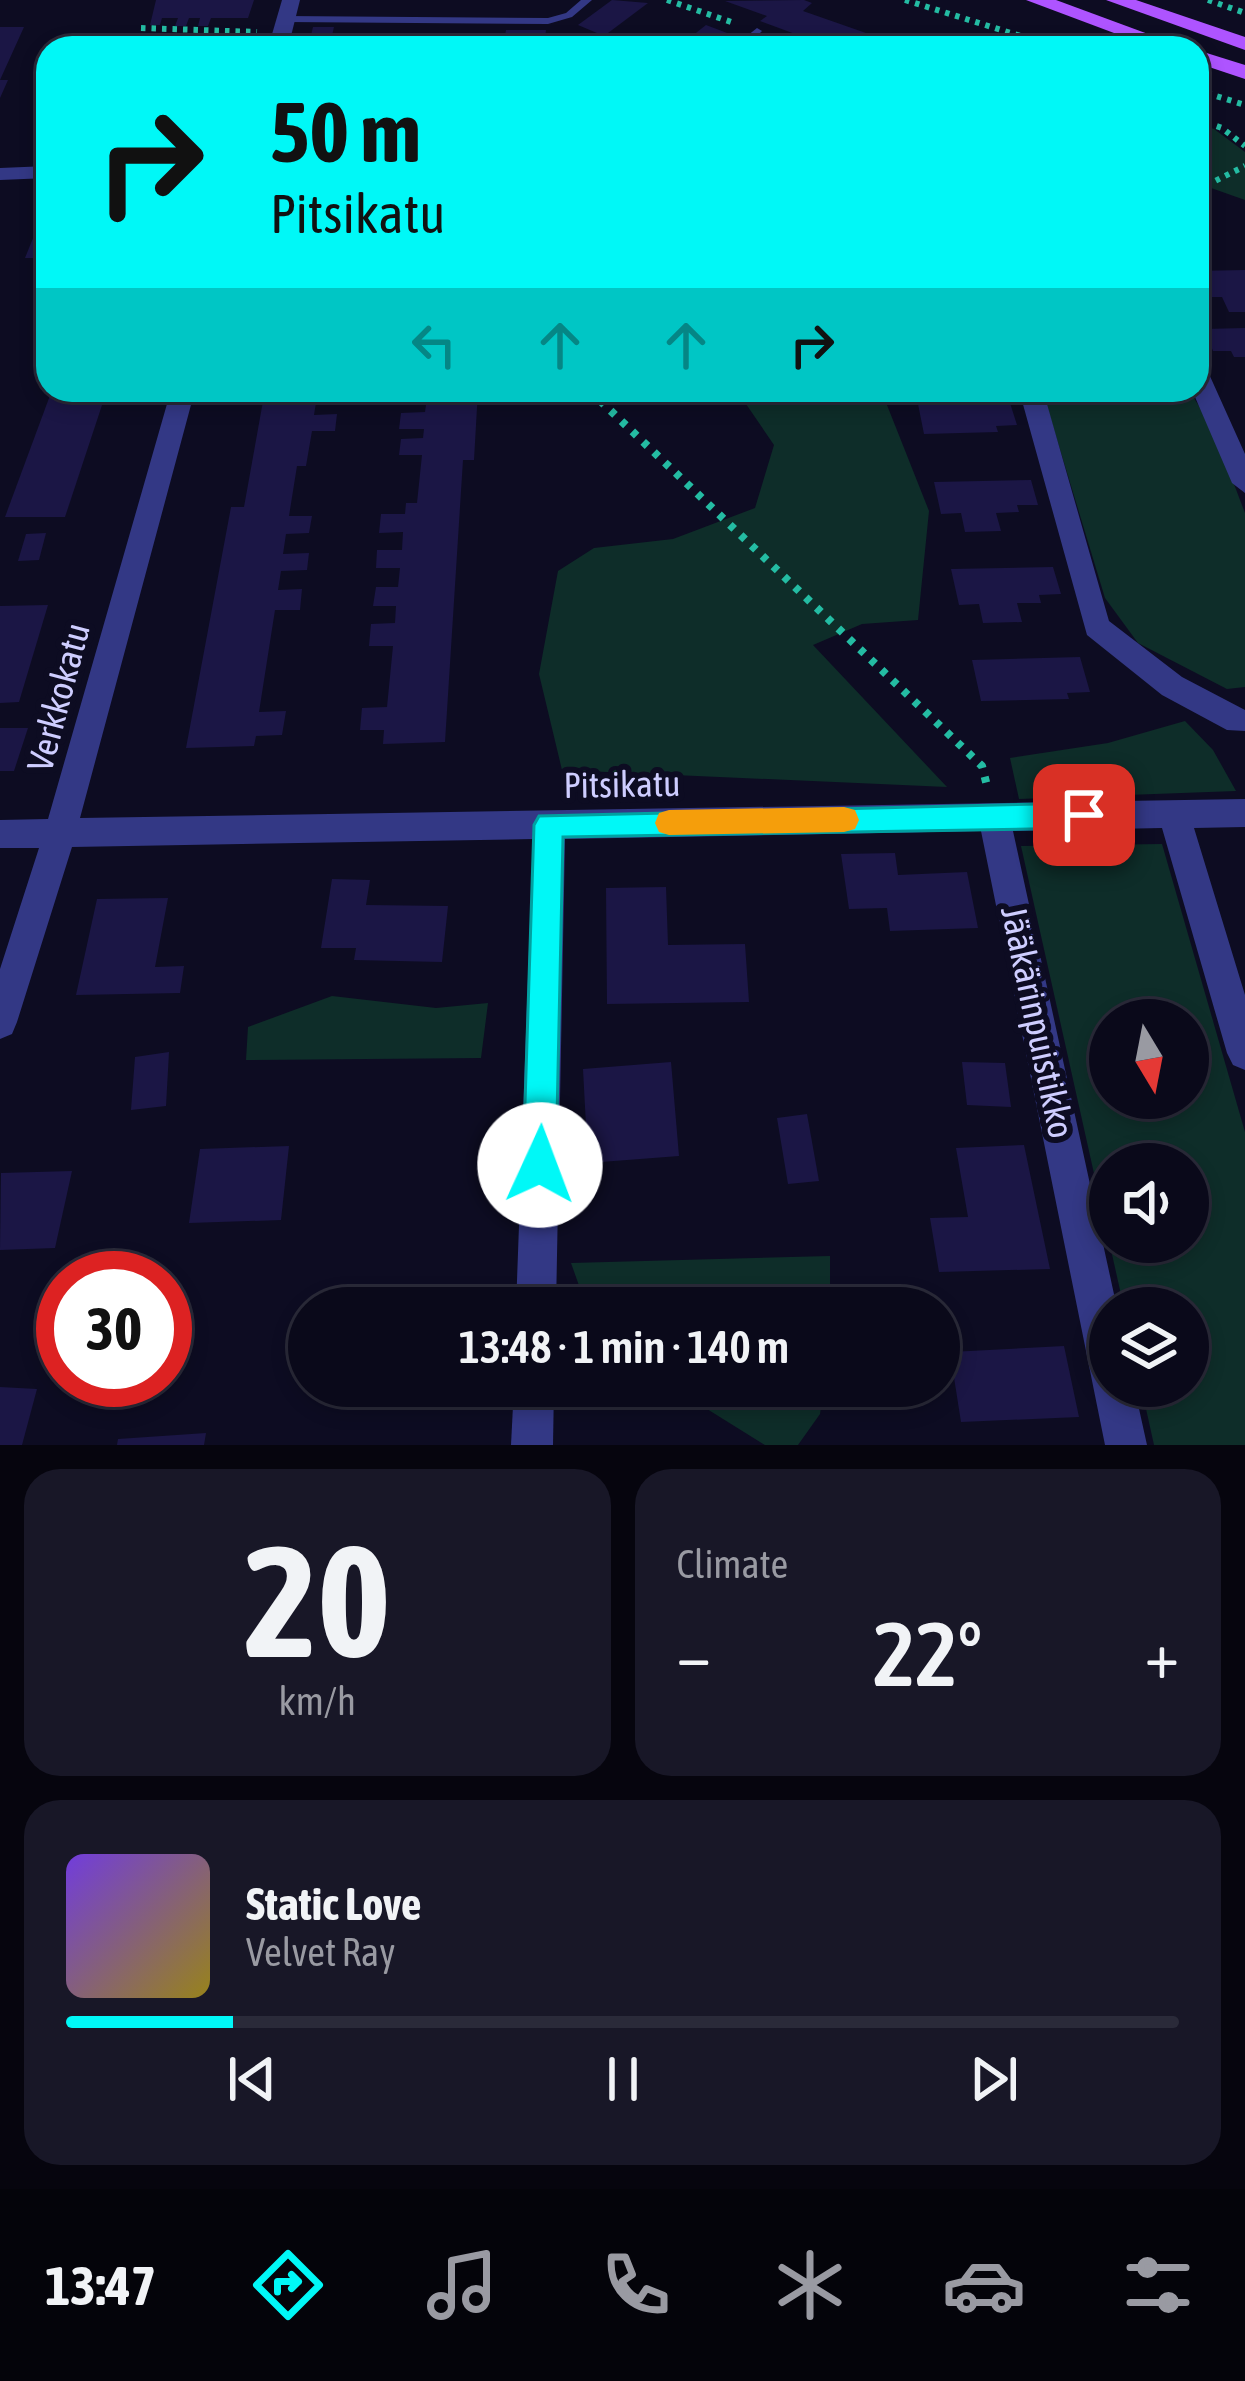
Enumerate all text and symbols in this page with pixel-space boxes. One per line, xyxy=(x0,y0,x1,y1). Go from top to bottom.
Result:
icon: right xyxy=(72,84,228,240)
text: 50 m xyxy=(270,84,421,180)
text: Pitsikatu xyxy=(270,183,445,244)
icon: left xyxy=(401,312,467,378)
icon: ahead xyxy=(527,312,593,378)
icon: ahead xyxy=(653,312,719,378)
icon: right xyxy=(779,312,845,378)
street label: Verkkokatu xyxy=(18,618,98,776)
street label: Pitsikatu xyxy=(563,762,681,806)
pin xyxy=(1033,764,1135,866)
icon: arrive xyxy=(1051,782,1117,848)
street label: Jääkärinpuistikko xyxy=(993,902,1083,1142)
north arrow xyxy=(1089,999,1209,1119)
map controls xyxy=(1089,999,1209,1407)
position arrow xyxy=(477,1102,603,1228)
button: sound xyxy=(1089,1143,1209,1263)
speed limit sign: 30 xyxy=(36,1251,192,1407)
button: layers xyxy=(1089,1287,1209,1407)
text: 13:48 · 1 min · 140 m xyxy=(459,1321,789,1373)
text: 20 xyxy=(244,1511,391,1690)
text: Climate xyxy=(677,1542,788,1586)
text: 22° xyxy=(873,1602,982,1705)
text: − xyxy=(677,1616,711,1692)
text: + xyxy=(1145,1616,1179,1692)
text: km/h xyxy=(279,1679,356,1723)
text: Static Love xyxy=(246,1878,422,1930)
text: Velvet Ray xyxy=(246,1930,395,1974)
icon: previous xyxy=(219,2046,285,2112)
icon: pause xyxy=(590,2046,656,2112)
icon: next xyxy=(961,2046,1027,2112)
icon: directions xyxy=(246,2243,330,2327)
icon: music xyxy=(420,2243,504,2327)
icon: phone xyxy=(594,2243,678,2327)
icon: climate xyxy=(768,2243,852,2327)
icon: car xyxy=(942,2243,1026,2327)
icon: filters xyxy=(1116,2243,1200,2327)
text: 13:47 xyxy=(45,2255,156,2316)

